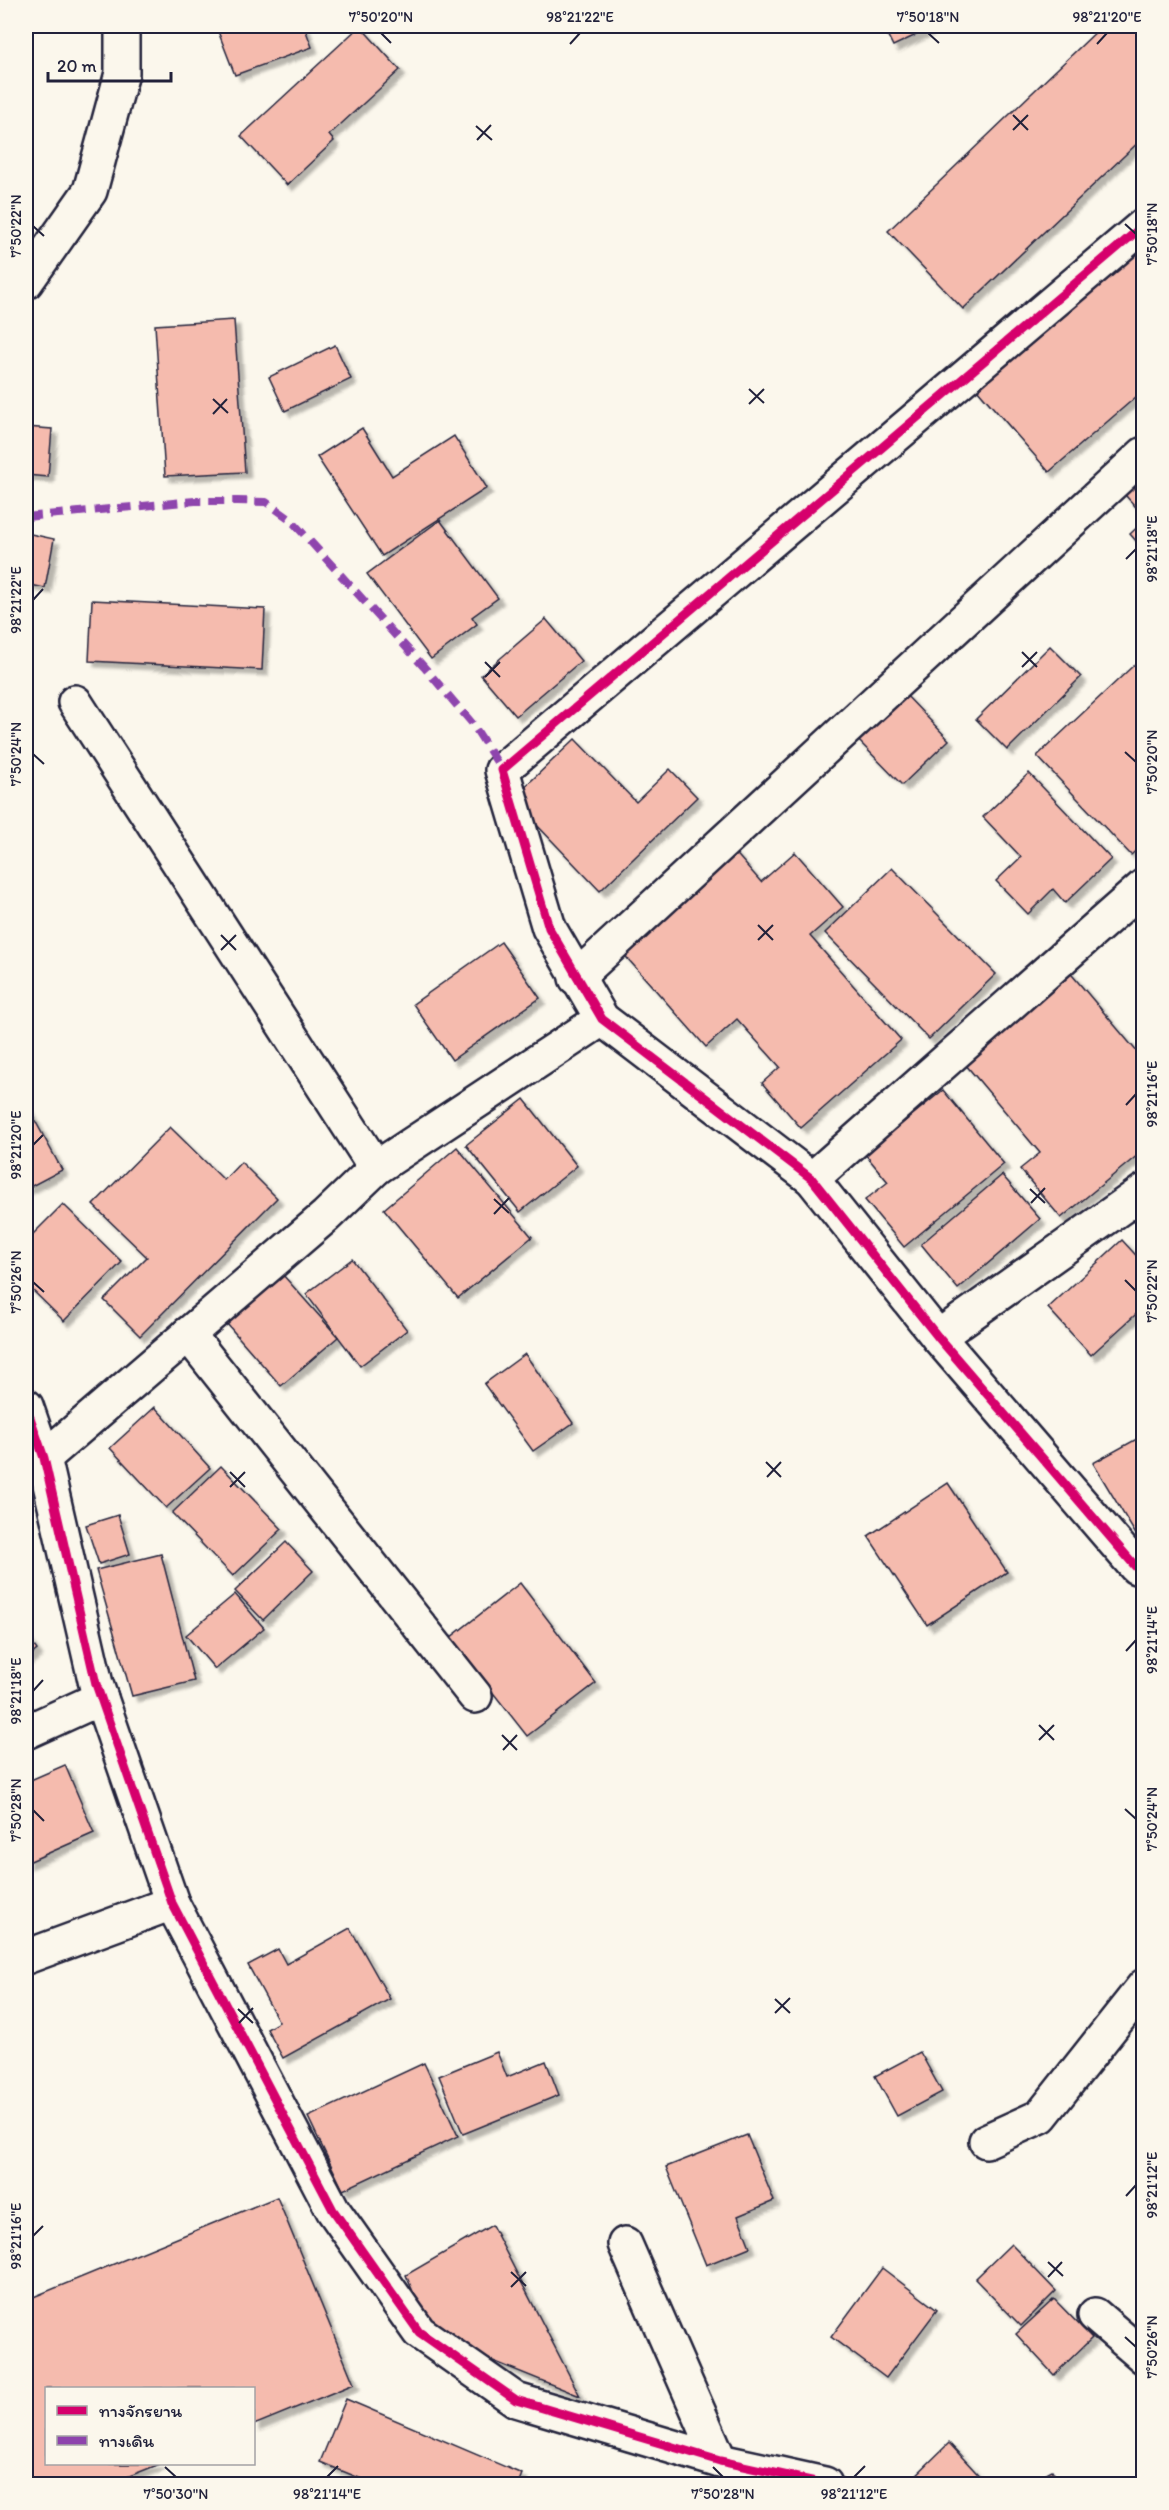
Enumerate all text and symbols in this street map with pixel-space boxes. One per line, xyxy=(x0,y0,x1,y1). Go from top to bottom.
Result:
text: 7°50'20"N xyxy=(349,8,413,26)
text: 98°21'22"E xyxy=(546,8,614,26)
text: 7°50'18"N xyxy=(897,8,959,26)
text: 98°21'20"E xyxy=(1072,8,1142,26)
scale bar xyxy=(48,45,171,83)
text: 20 m xyxy=(57,55,97,77)
text: 7°50'22"N xyxy=(7,194,25,258)
text: 7°50'18"N xyxy=(1143,203,1161,265)
text: 98°21'18"E xyxy=(1143,515,1161,583)
text: 98°21'22"E xyxy=(7,566,25,634)
text: 7°50'24"N xyxy=(7,722,25,786)
text: 7°50'20"N xyxy=(1143,730,1161,794)
text: 98°21'16"E xyxy=(1143,1061,1161,1127)
text: 98°21'20"E xyxy=(7,1110,25,1180)
text: 7°50'26"N xyxy=(7,1250,25,1314)
text: 7°50'22"N xyxy=(1143,1259,1161,1323)
text: 98°21'14"E xyxy=(1143,1606,1161,1674)
text: 98°21'18"E xyxy=(7,1657,25,1725)
text: 7°50'28"N xyxy=(7,1778,25,1842)
text: 7°50'24"N xyxy=(1143,1787,1161,1851)
text: 98°21'12"E xyxy=(1143,2152,1161,2218)
text: 98°21'16"E xyxy=(7,2203,25,2269)
text: 7°50'26"N xyxy=(1143,2315,1161,2379)
legend xyxy=(45,2387,255,2465)
text: ทางจักรยาน xyxy=(99,2400,183,2422)
text: ทางเดิน xyxy=(99,2430,155,2452)
text: 7°50'30"N xyxy=(144,2485,208,2503)
text: 98°21'14"E xyxy=(293,2485,361,2503)
text: 7°50'28"N xyxy=(691,2485,755,2503)
text: 98°21'12"E xyxy=(821,2485,887,2503)

